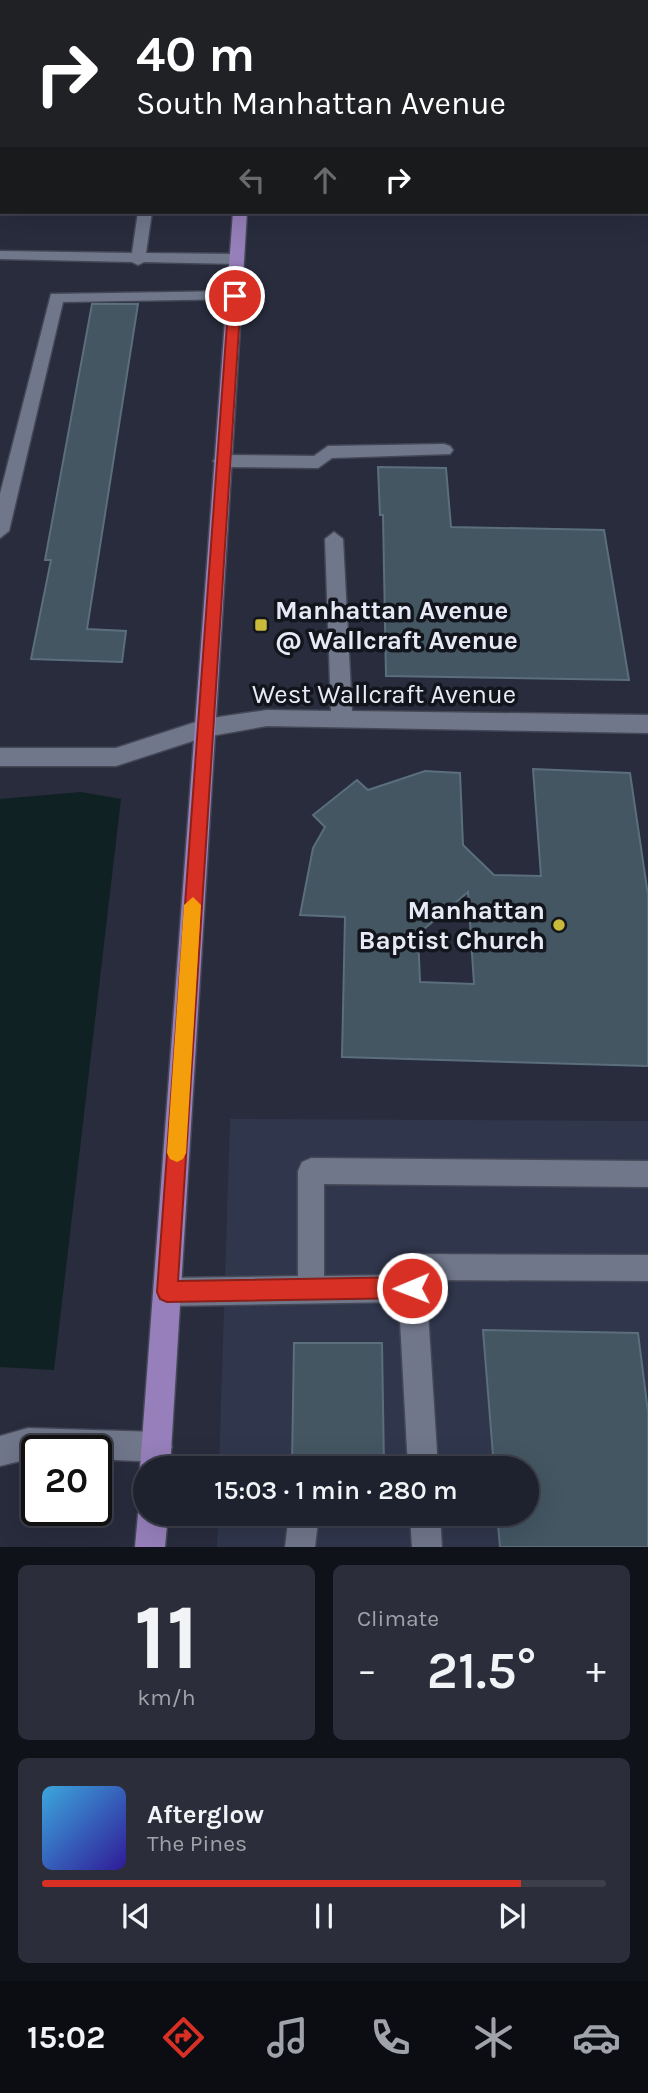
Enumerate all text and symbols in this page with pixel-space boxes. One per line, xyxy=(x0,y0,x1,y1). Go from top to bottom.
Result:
text: 40 m xyxy=(136,26,255,83)
icon: right xyxy=(21,28,112,119)
text: South Manhattan Avenue xyxy=(136,85,506,122)
icon: left xyxy=(233,161,271,199)
icon: ahead xyxy=(306,161,344,199)
icon: right xyxy=(379,161,417,199)
pin xyxy=(205,266,265,326)
icon: arrive xyxy=(216,277,254,315)
place label: Manhattan Avenue @ Wallcraft Avenue xyxy=(275,595,518,656)
marker: Manhattan Avenue @ Wallcraft Avenue xyxy=(253,617,269,633)
street label: West Wallcraft Avenue xyxy=(252,679,516,710)
place label: Manhattan Baptist Church xyxy=(359,895,545,956)
marker: Manhattan Baptist Church xyxy=(551,917,567,933)
position arrow xyxy=(375,1251,449,1325)
speed limit sign: 20 xyxy=(21,1435,112,1526)
text: 15:03 · 1 min · 280 m xyxy=(214,1475,458,1506)
text: 11 xyxy=(134,1585,199,1691)
text: Climate xyxy=(357,1605,439,1632)
text: 21.5° xyxy=(427,1640,536,1701)
text: − xyxy=(357,1648,377,1693)
text: + xyxy=(586,1648,606,1693)
text: km/h xyxy=(137,1684,196,1711)
text: Afterglow xyxy=(147,1799,264,1830)
text: The Pines xyxy=(147,1830,247,1857)
icon: previous xyxy=(117,1897,155,1935)
icon: pause xyxy=(305,1897,343,1935)
icon: next xyxy=(493,1897,531,1935)
icon: directions xyxy=(159,2013,208,2062)
icon: music xyxy=(263,2013,312,2062)
icon: phone xyxy=(366,2013,415,2062)
icon: climate xyxy=(469,2013,518,2062)
icon: car xyxy=(572,2013,621,2062)
text: 15:02 xyxy=(27,2019,105,2056)

